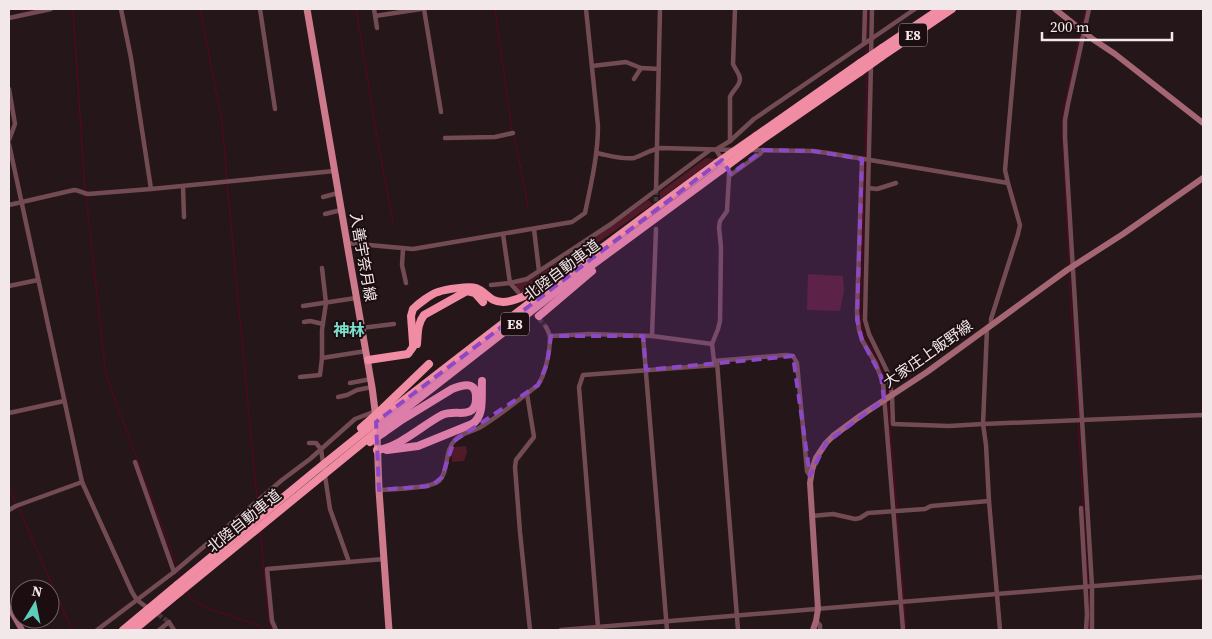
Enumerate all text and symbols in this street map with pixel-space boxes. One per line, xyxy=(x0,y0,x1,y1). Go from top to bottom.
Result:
scale bar xyxy=(1042,10,1172,42)
text: 200 m xyxy=(1050,16,1090,37)
road number: E8 xyxy=(899,24,927,46)
street label: 入善宇奈月線 xyxy=(345,211,382,303)
street label: 北陸自動車道 xyxy=(519,234,604,305)
road number: E8 xyxy=(501,312,529,336)
street label: 大家庄上飯野線 xyxy=(879,315,977,392)
district label: 神林 xyxy=(333,319,365,341)
street label: 北陸自動車道 xyxy=(202,484,285,557)
north arrow xyxy=(10,579,60,629)
text: N xyxy=(30,580,44,602)

